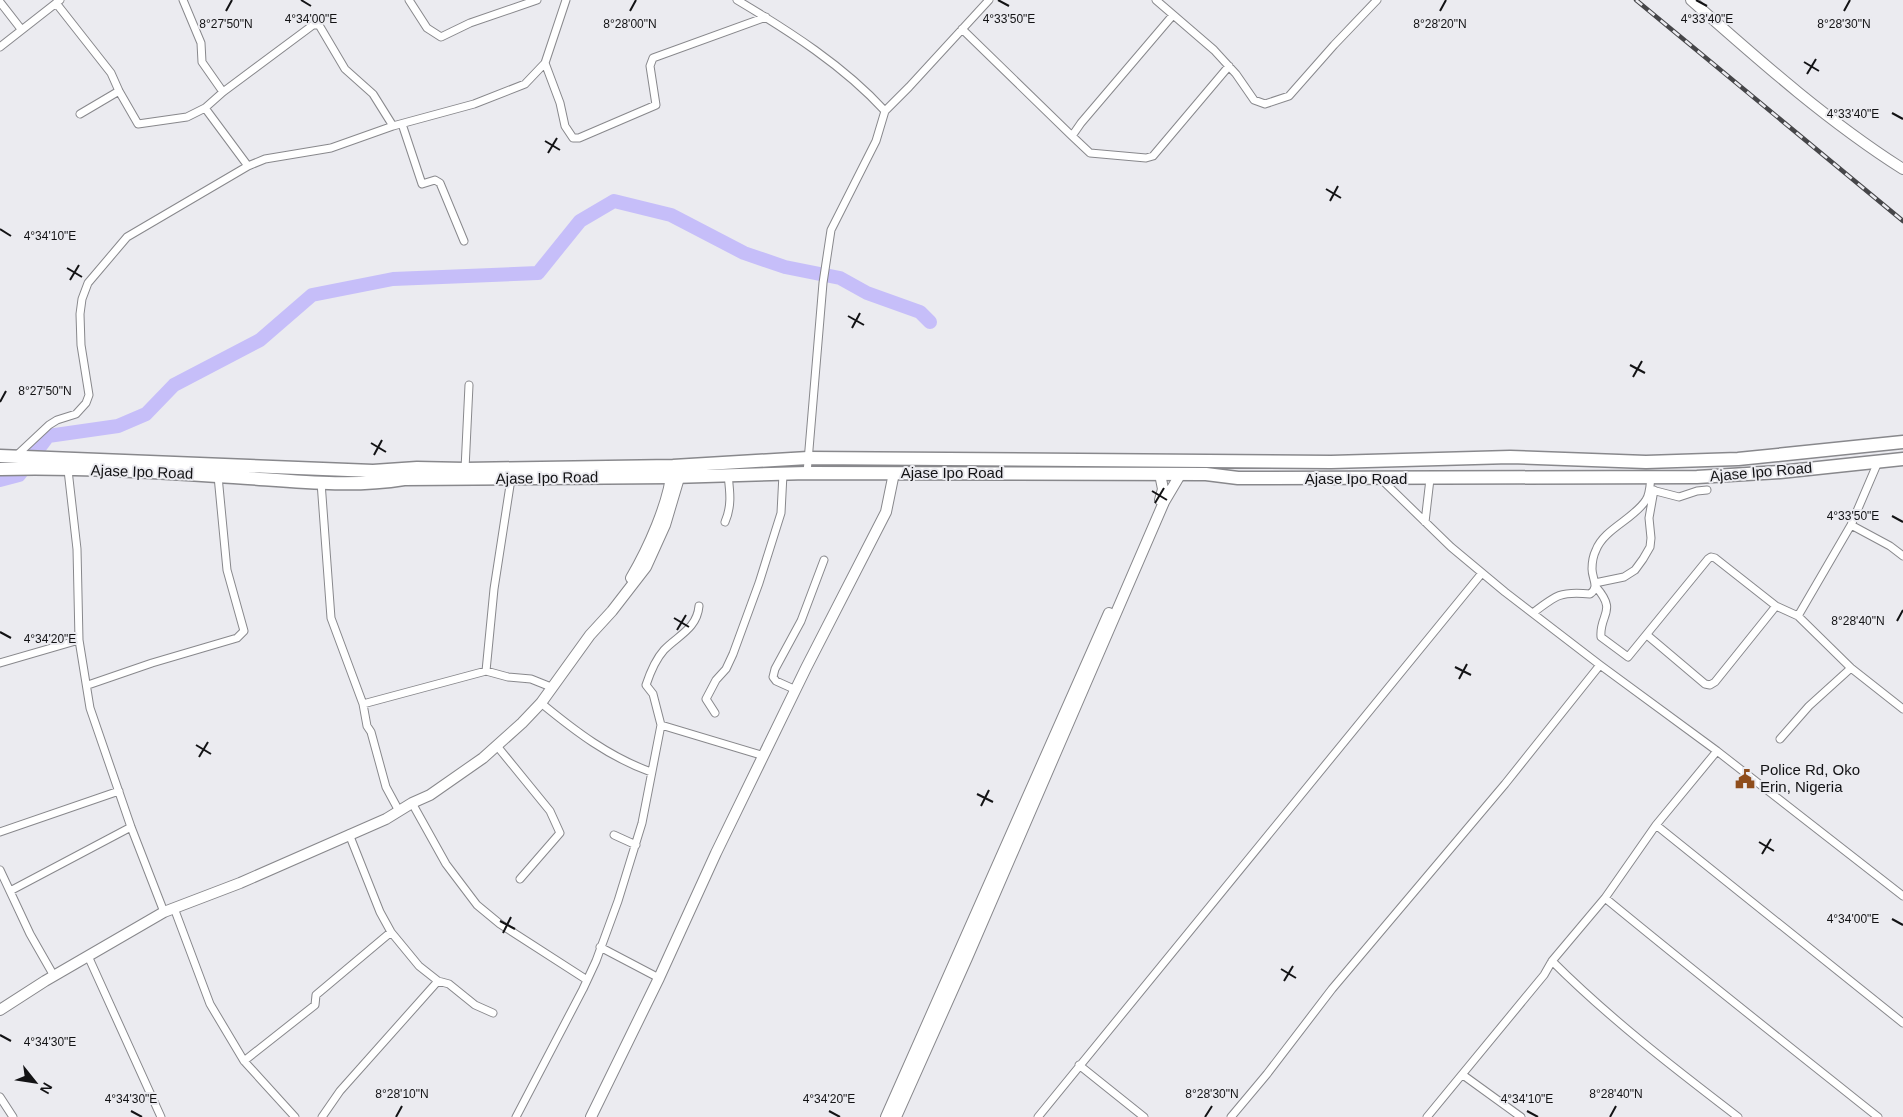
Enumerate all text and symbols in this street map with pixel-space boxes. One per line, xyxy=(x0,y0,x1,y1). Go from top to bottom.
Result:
text: 4°34'00"E xyxy=(285,12,337,26)
text: 4°33'50"E xyxy=(983,12,1035,26)
text: 4°33'40"E xyxy=(1681,12,1733,26)
text: 8°27'50"N xyxy=(199,17,253,31)
text: 8°28'00"N xyxy=(603,17,657,31)
text: 8°28'20"N xyxy=(1413,17,1467,31)
text: 8°28'30"N xyxy=(1817,17,1871,31)
text: 4°33'40"E xyxy=(1827,107,1879,121)
text: 4°34'10"E xyxy=(24,229,76,243)
text: 8°27'50"N xyxy=(18,384,72,398)
street label: Ajase Ipo Road xyxy=(1709,459,1813,484)
street label: Ajase Ipo Road xyxy=(90,461,194,482)
street label: Ajase Ipo Road xyxy=(901,464,1003,481)
street label: Ajase Ipo Road xyxy=(496,468,598,487)
street label: Ajase Ipo Road xyxy=(1305,470,1407,487)
text: 4°33'50"E xyxy=(1827,509,1879,523)
text: 8°28'40"N xyxy=(1831,614,1885,628)
text: 4°34'20"E xyxy=(24,632,76,646)
place label: Police Rd, Oko Erin, Nigeria xyxy=(1760,761,1860,795)
public building icon: Police Rd, Oko Erin, Nigeria xyxy=(1734,768,1756,790)
text: 4°34'00"E xyxy=(1827,912,1879,926)
text: 4°34'30"E xyxy=(24,1035,76,1049)
north arrow xyxy=(10,1057,60,1107)
text: N xyxy=(37,1080,56,1097)
text: 8°28'10"N xyxy=(375,1087,429,1101)
text: 8°28'30"N xyxy=(1185,1087,1239,1101)
text: 8°28'40"N xyxy=(1589,1087,1643,1101)
text: 4°34'30"E xyxy=(105,1092,157,1106)
text: 4°34'20"E xyxy=(803,1092,855,1106)
text: 4°34'10"E xyxy=(1501,1092,1553,1106)

